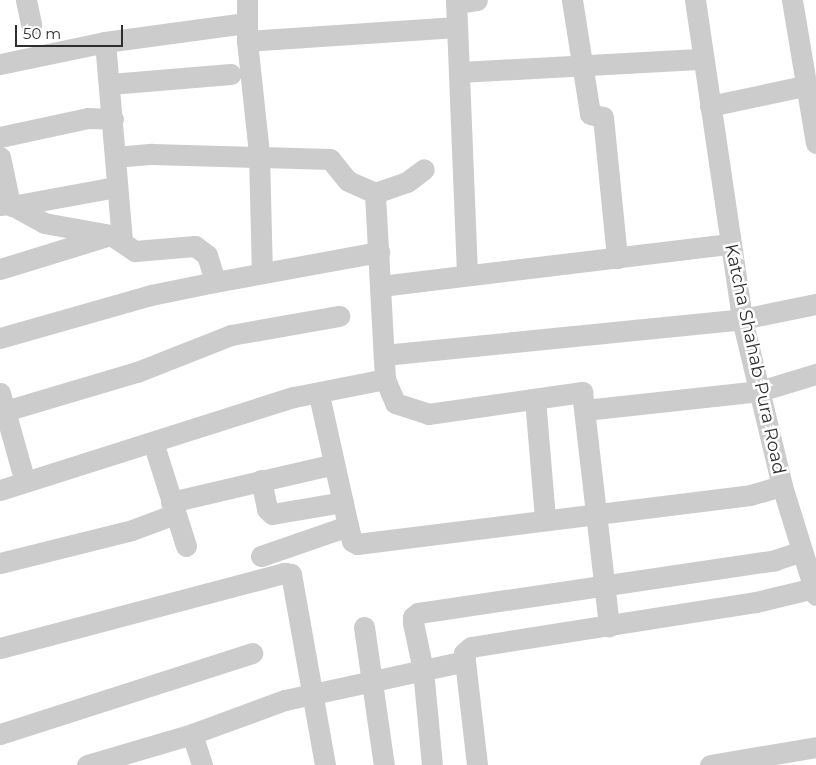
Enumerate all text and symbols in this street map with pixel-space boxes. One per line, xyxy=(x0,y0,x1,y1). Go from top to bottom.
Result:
scale bar xyxy=(18,15,125,47)
text: 50 m xyxy=(23,24,61,43)
street label: Katcha Shahab Pura Road xyxy=(720,242,790,476)

